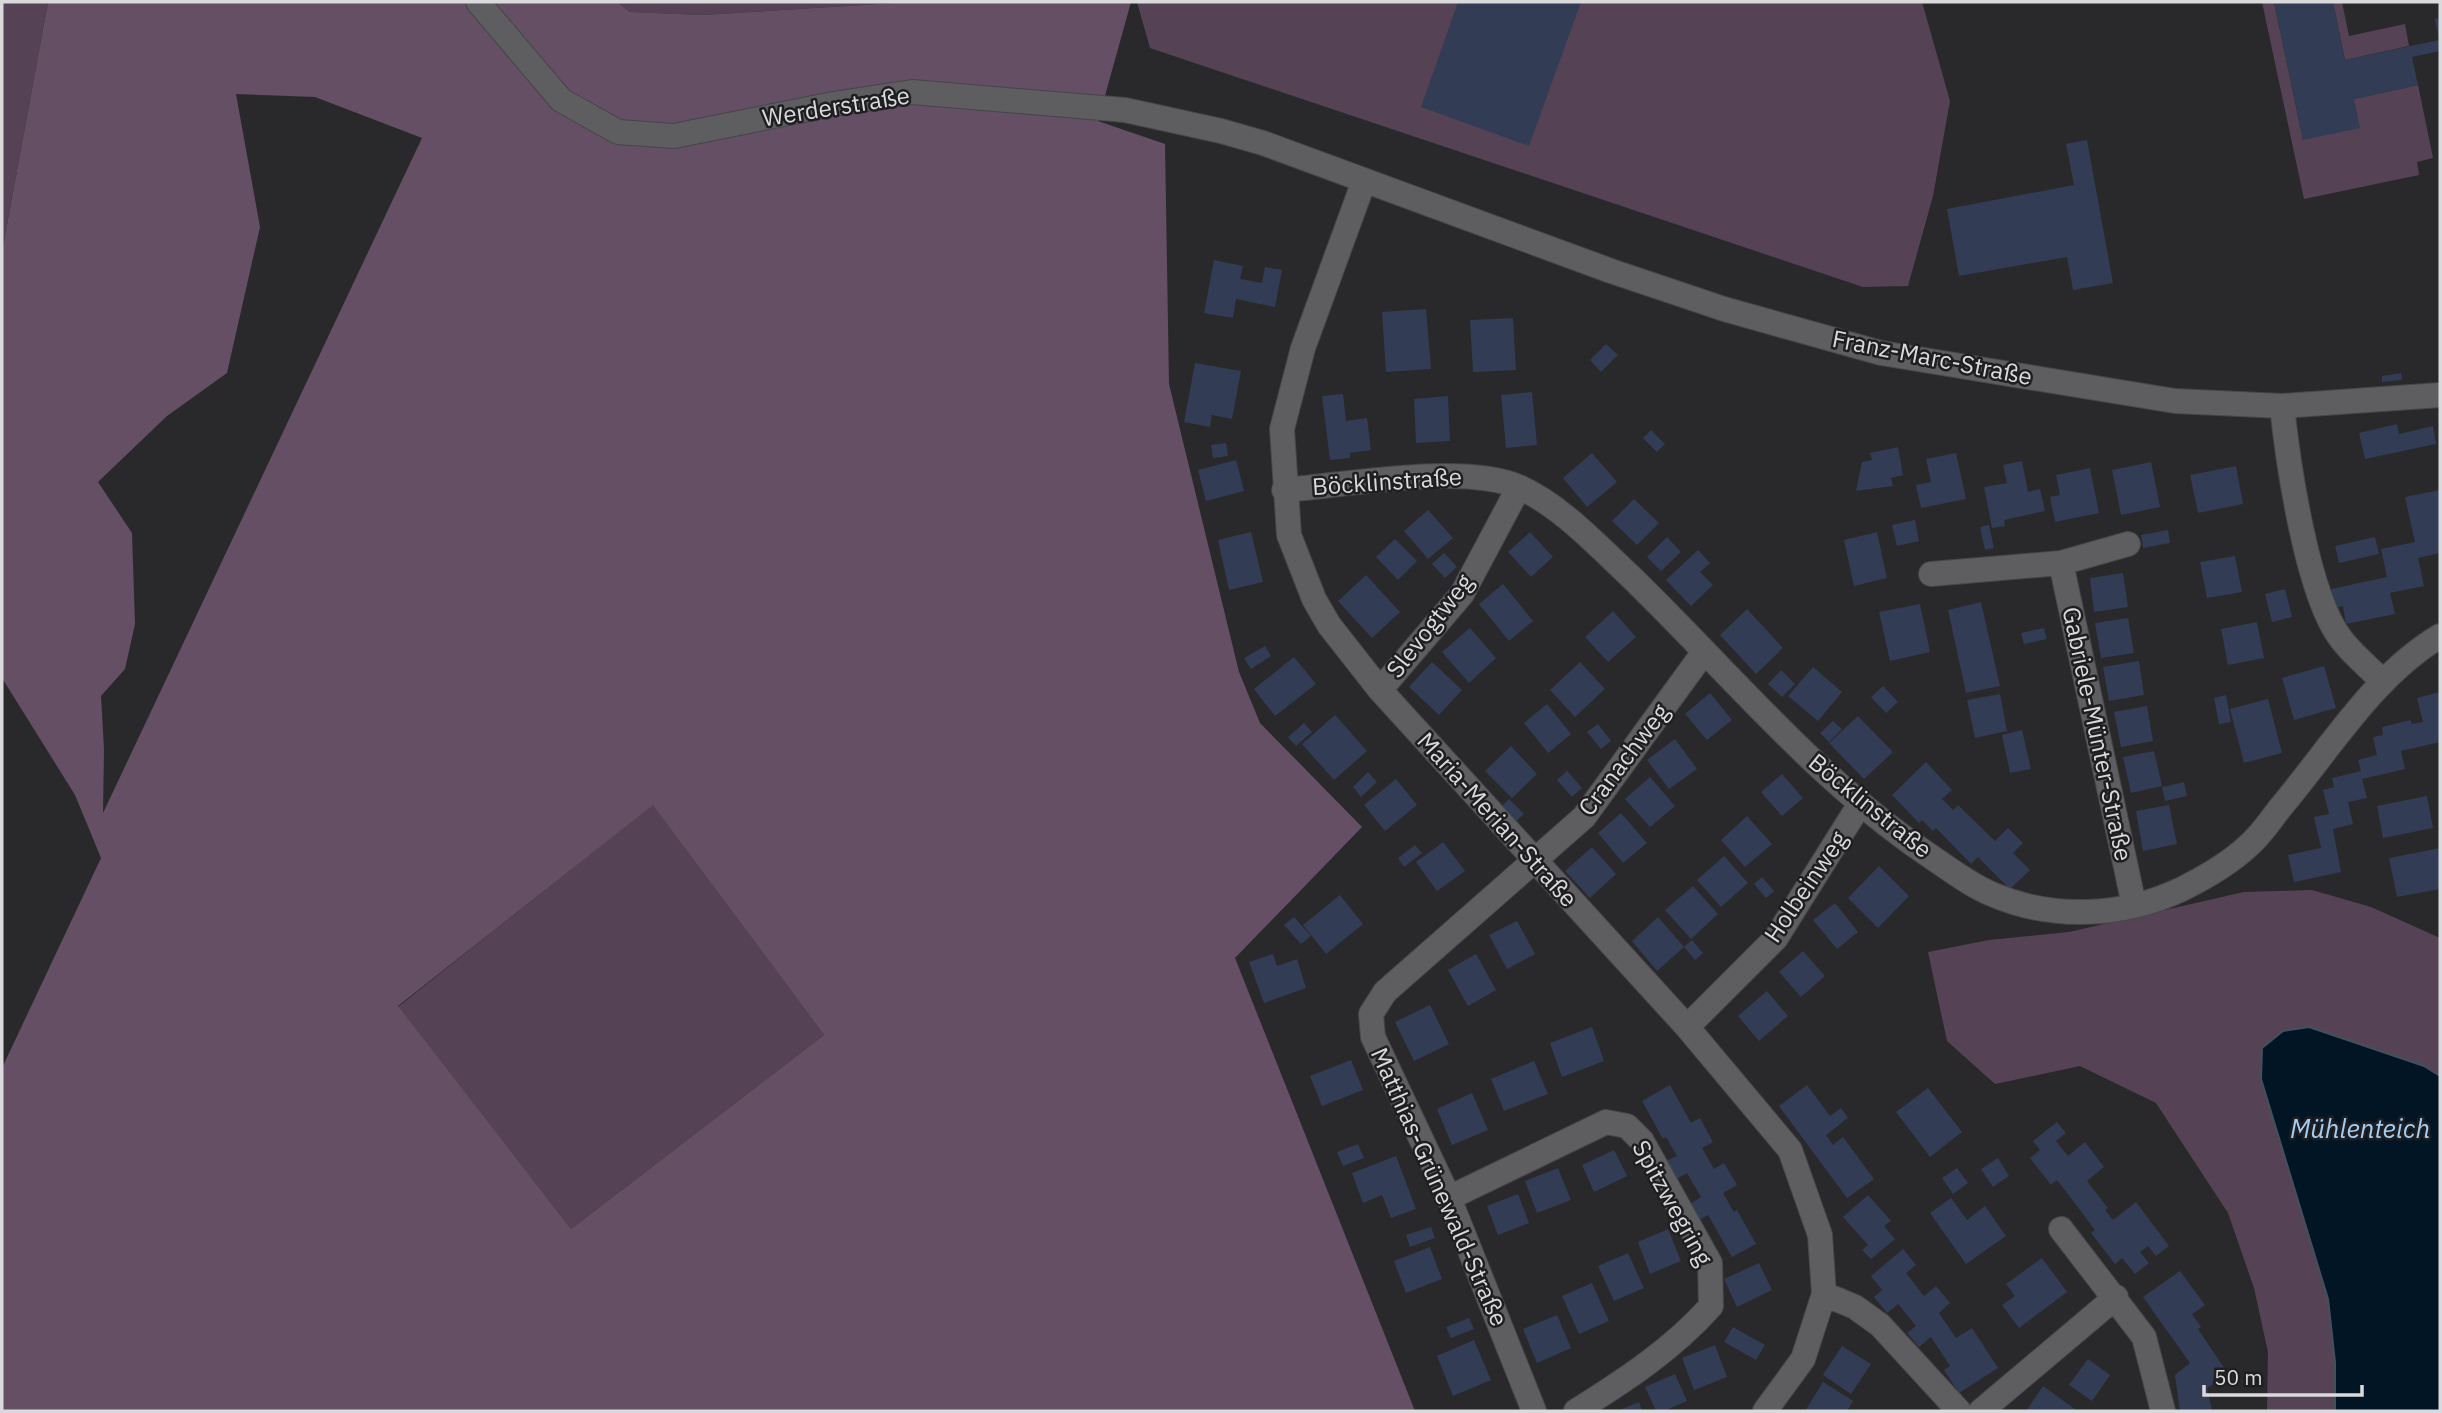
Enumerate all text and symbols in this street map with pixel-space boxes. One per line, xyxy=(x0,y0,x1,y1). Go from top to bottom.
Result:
street label: Werderstraße xyxy=(760,79,912,133)
street label: Franz-Marc-Straße xyxy=(1830,322,2035,392)
street label: Böcklinstraße xyxy=(1311,460,1463,502)
street label: Slevogtweg xyxy=(1379,567,1480,684)
street label: Gabriele-Münter-Straße xyxy=(2055,604,2141,864)
street label: Cranachweg xyxy=(1571,697,1676,822)
street label: Maria-Merian-Straße xyxy=(1411,725,1585,914)
street label: Böcklinstraße xyxy=(1802,746,1939,865)
street label: Holbeinweg xyxy=(1756,824,1854,948)
street label: Matthias-Grünewald-Straße xyxy=(1364,1042,1516,1331)
water label: Mühlenteich xyxy=(2290,1111,2430,1145)
street label: Spitzwegring xyxy=(1625,1134,1721,1271)
scale bar xyxy=(2204,1354,2362,1398)
text: 50 m xyxy=(2214,1363,2263,1391)

